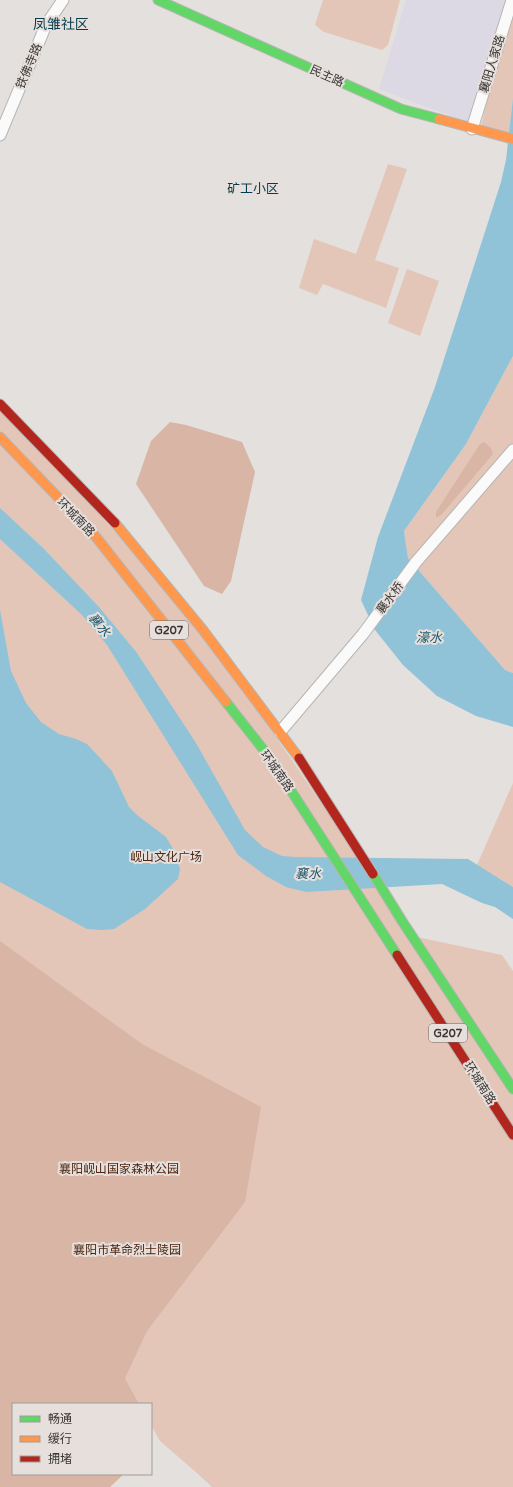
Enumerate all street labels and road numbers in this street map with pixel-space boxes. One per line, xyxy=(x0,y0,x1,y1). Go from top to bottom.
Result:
street label: 襄阳人家路 xyxy=(477,33,507,95)
street label: 铁佛寺路 xyxy=(13,41,45,91)
street label: 民主路 xyxy=(308,62,346,90)
street label: 环城南路 xyxy=(54,495,98,539)
street label: 襄水桥 xyxy=(374,579,406,617)
road number: G207 xyxy=(150,621,188,639)
street label: 环城南路 xyxy=(257,747,297,795)
road number: G207 xyxy=(429,1024,467,1042)
street label: 环城南路 xyxy=(461,1059,499,1107)

